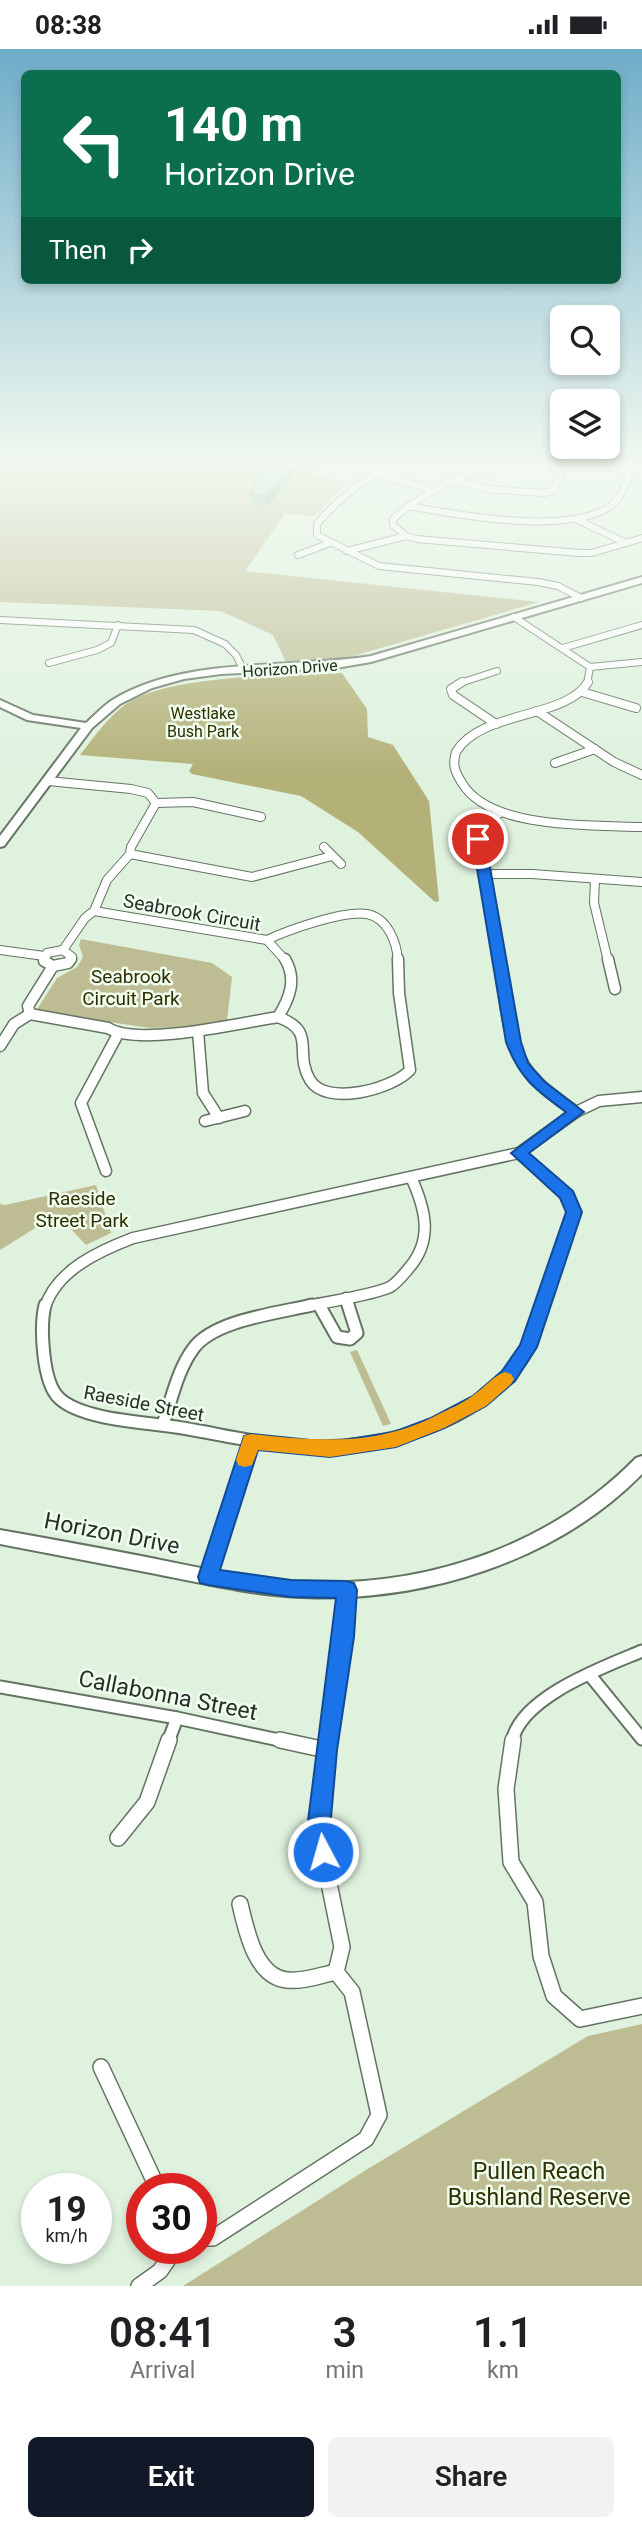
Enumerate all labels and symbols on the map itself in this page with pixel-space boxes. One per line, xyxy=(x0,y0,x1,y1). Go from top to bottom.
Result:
street label: Horizon Drive xyxy=(242,656,338,681)
park label: Westlake Bush Park xyxy=(167,704,240,741)
pin xyxy=(448,809,508,869)
street label: Seabrook Circuit xyxy=(121,889,262,936)
park label: Seabrook Circuit Park xyxy=(82,965,180,1010)
park label: Raeside Street Park xyxy=(35,1187,129,1232)
street label: Raeside Street xyxy=(82,1381,206,1426)
street label: Horizon Drive xyxy=(42,1507,182,1560)
street label: Callabonna Street xyxy=(76,1665,260,1726)
position arrow xyxy=(286,1815,360,1889)
park label: Pullen Reach Bushland Reserve xyxy=(448,2158,630,2211)
speed limit sign: 30 xyxy=(126,2173,217,2264)

